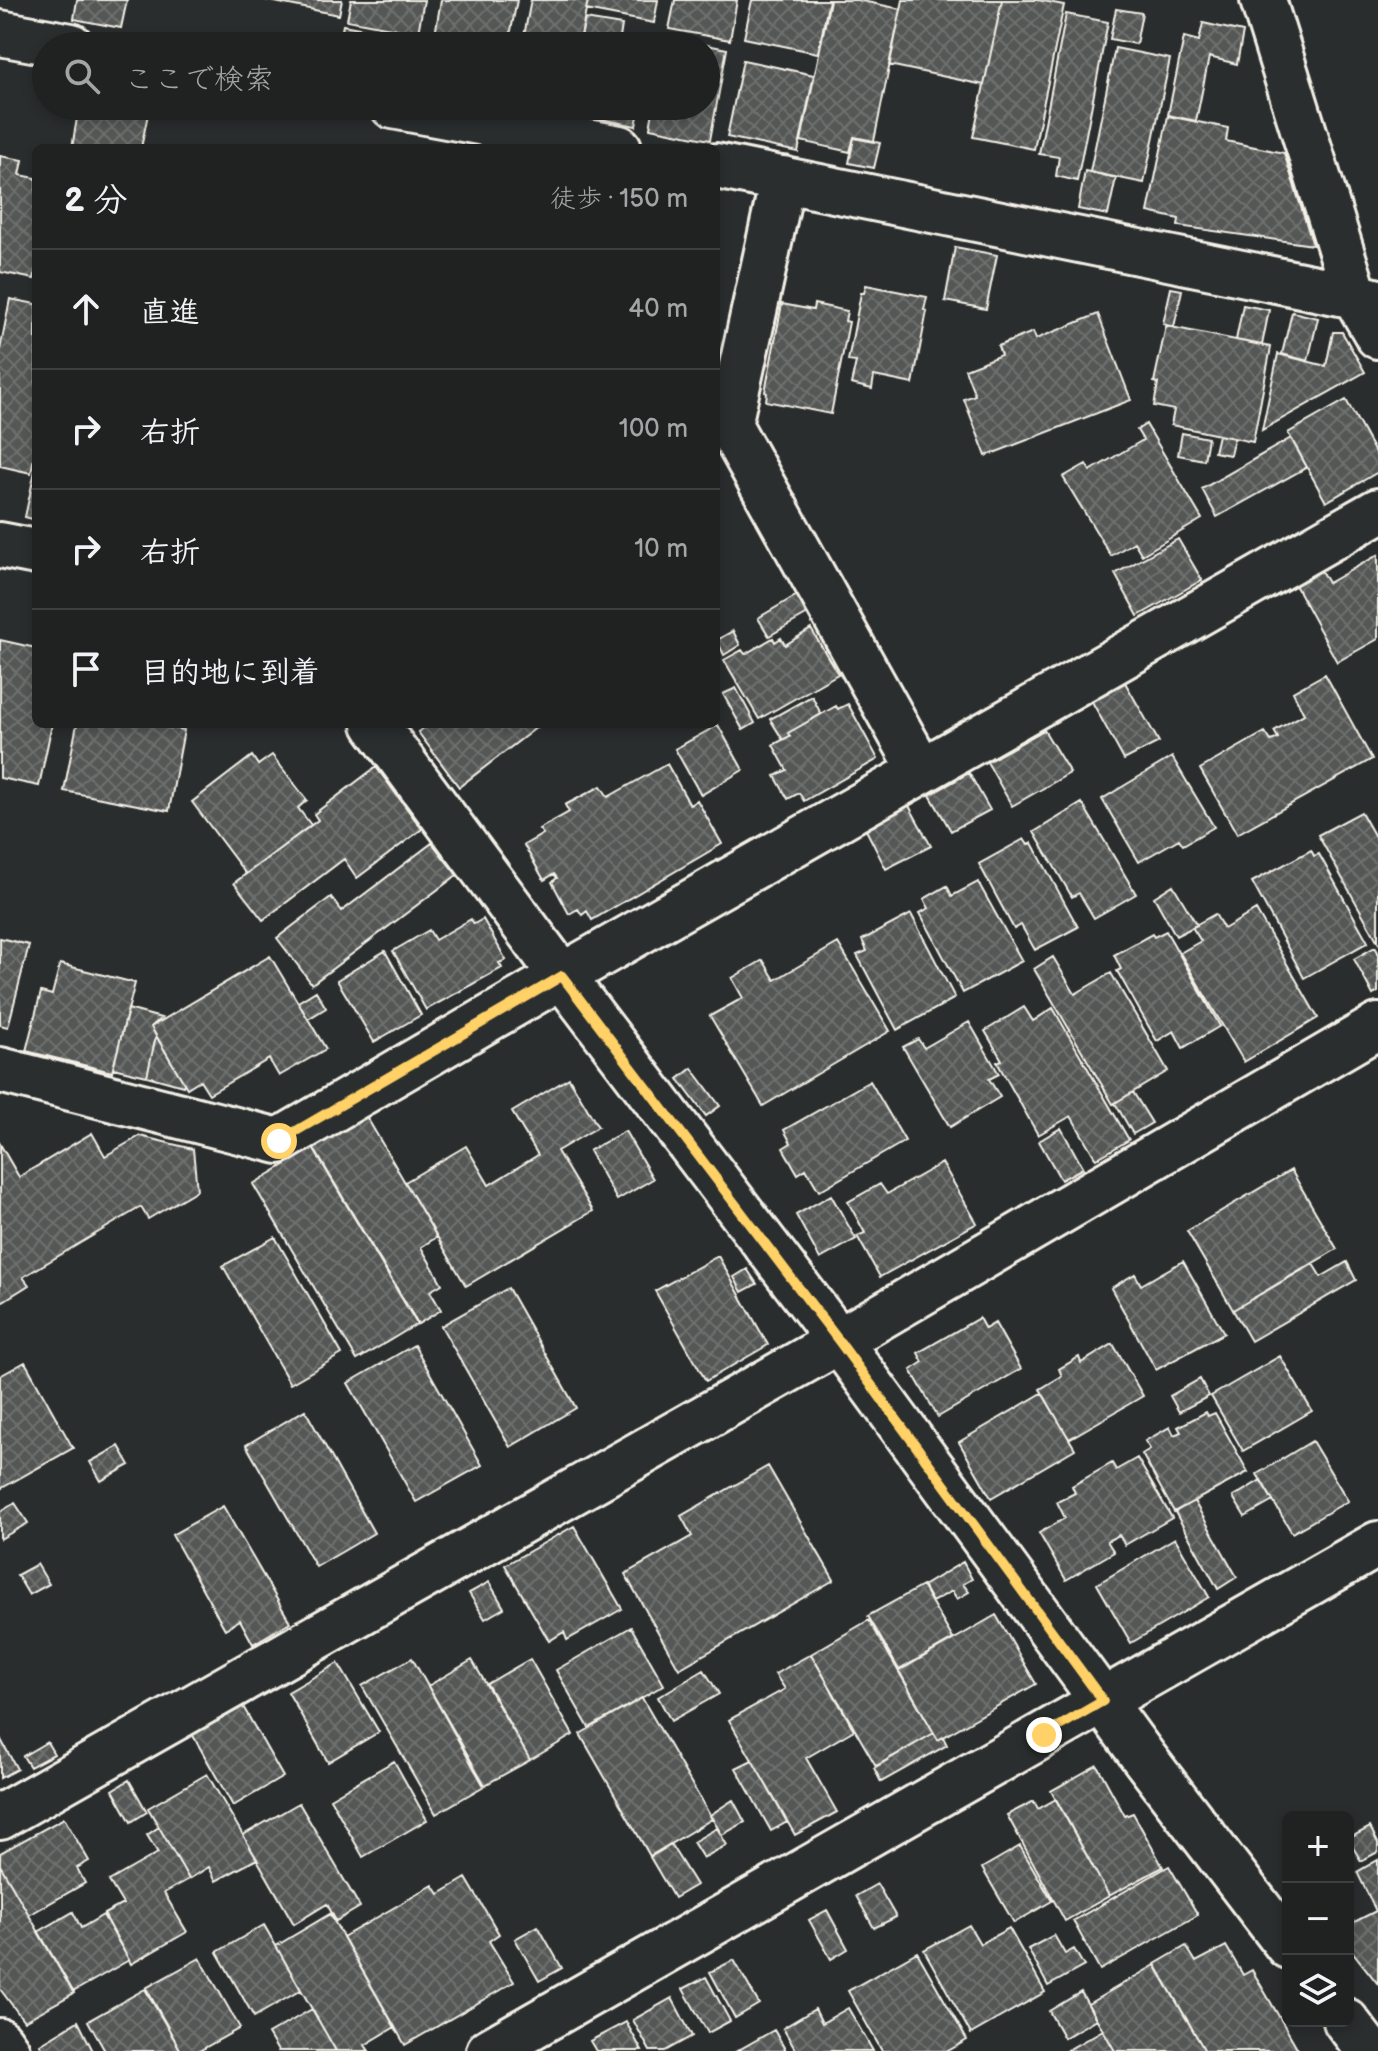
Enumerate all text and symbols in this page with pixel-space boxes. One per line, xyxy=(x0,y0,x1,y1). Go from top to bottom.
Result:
search box xyxy=(32,32,720,120)
icon: search xyxy=(60,54,104,98)
text: ここで検索 xyxy=(124,62,274,98)
text: 2 分 xyxy=(64,180,128,221)
text: 徒歩 · 150 m xyxy=(550,184,688,215)
icon: ahead xyxy=(64,287,108,331)
text: 40 m xyxy=(628,294,688,325)
text: 直進 xyxy=(140,295,200,331)
icon: right xyxy=(64,407,108,451)
text: 100 m xyxy=(619,414,688,445)
text: 右折 xyxy=(140,415,200,451)
icon: right xyxy=(64,527,108,571)
text: 10 m xyxy=(634,534,688,565)
text: 右折 xyxy=(140,535,200,571)
icon: arrive xyxy=(64,647,108,691)
text: 目的地に到着 xyxy=(140,655,320,691)
route start xyxy=(261,1123,297,1159)
route end xyxy=(1026,1717,1062,1753)
map controls xyxy=(1282,1811,1354,2027)
button: + xyxy=(1282,1811,1354,1883)
button: − xyxy=(1282,1883,1354,1955)
button: layers xyxy=(1282,1955,1354,2027)

